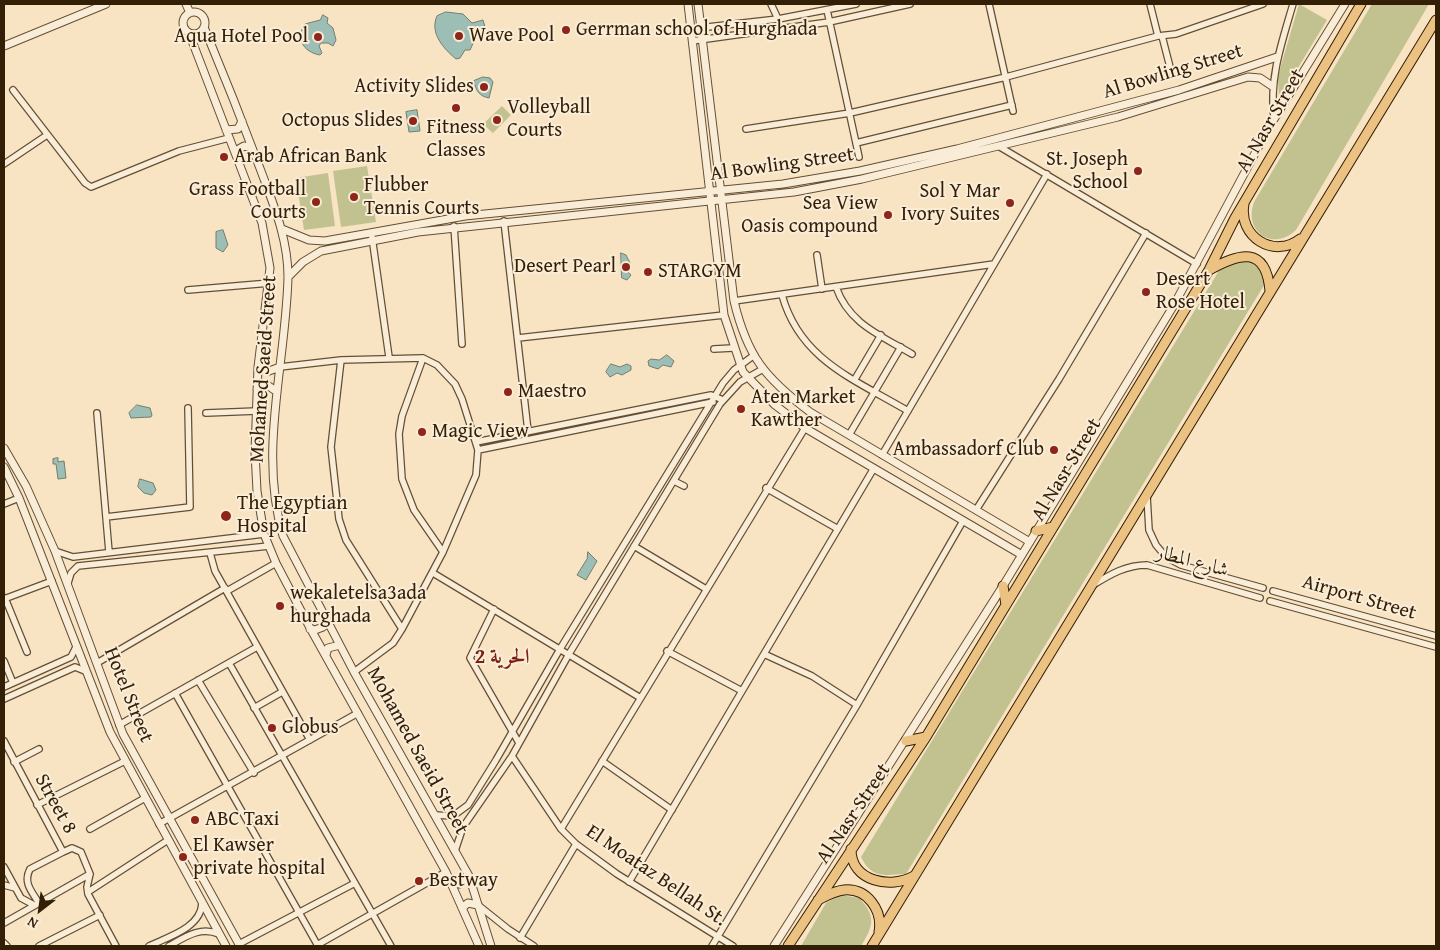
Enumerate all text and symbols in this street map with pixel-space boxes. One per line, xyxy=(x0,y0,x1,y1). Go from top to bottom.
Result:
place label: Gerrman school of Hurghada xyxy=(576,18,817,42)
place label: Wave Pool xyxy=(469,24,554,48)
marker: Gerrman school of Hurghada xyxy=(560,24,572,36)
place label: Aqua Hotel Pool xyxy=(174,25,308,49)
marker: Wave Pool xyxy=(453,30,465,42)
marker: Aqua Hotel Pool xyxy=(312,31,324,43)
street label: Al Bowling Street xyxy=(1100,39,1246,105)
street label: Al Nasr Street xyxy=(1232,65,1310,177)
place label: Activity Slides xyxy=(354,75,474,99)
marker: Activity Slides xyxy=(478,81,490,93)
place label: Volleyball Courts xyxy=(507,96,591,143)
marker: Fitness Classes xyxy=(450,102,462,114)
place label: Octopus Slides xyxy=(282,109,403,133)
marker: Volleyball Courts xyxy=(491,114,503,126)
marker: Octopus Slides xyxy=(407,115,419,127)
place label: Fitness Classes xyxy=(426,116,486,163)
street label: Al Bowling Street xyxy=(709,143,855,187)
place label: Arab African Bank xyxy=(234,145,387,169)
place label: St. Joseph School xyxy=(1046,148,1128,195)
marker: Arab African Bank xyxy=(218,151,230,163)
marker: St. Joseph School xyxy=(1132,165,1144,177)
place label: Flubber Tennis Courts xyxy=(364,174,479,221)
place label: Grass Football Courts xyxy=(189,178,306,225)
place label: Sol Y Mar Ivory Suites xyxy=(901,180,1000,227)
marker: Flubber Tennis Courts xyxy=(348,191,360,203)
place label: Sea View Oasis compound xyxy=(741,192,878,239)
marker: Grass Football Courts xyxy=(310,196,322,208)
marker: Sol Y Mar Ivory Suites xyxy=(1004,197,1016,209)
marker: Sea View Oasis compound xyxy=(882,209,894,221)
place label: Desert Pearl xyxy=(514,255,616,279)
place label: STARGYM xyxy=(658,260,742,284)
marker: Desert Pearl xyxy=(620,261,632,273)
marker: STARGYM xyxy=(642,266,654,278)
place label: Desert Rose Hotel xyxy=(1156,268,1245,315)
street label: Mohamed Saeid Street xyxy=(245,274,283,464)
marker: Desert Rose Hotel xyxy=(1140,286,1152,298)
place label: Maestro xyxy=(518,380,586,404)
marker: Maestro xyxy=(502,386,514,398)
place label: Aten Market Kawther xyxy=(751,386,856,433)
marker: Aten Market Kawther xyxy=(735,403,747,415)
street label: Al Nasr Street xyxy=(1027,414,1107,526)
place label: Magic View xyxy=(432,420,529,444)
marker: Magic View xyxy=(416,426,428,438)
place label: Ambassadorf Club xyxy=(893,438,1044,462)
marker: Ambassadorf Club xyxy=(1048,444,1060,456)
place label: The Egyptian Hospital xyxy=(237,492,347,539)
marker: The Egyptian Hospital xyxy=(219,509,233,523)
street label: شارع المطار xyxy=(1153,541,1231,583)
street label: Airport Street xyxy=(1299,570,1419,626)
place label: wekaletelsa3ada hurghada xyxy=(290,582,426,629)
marker: wekaletelsa3ada hurghada xyxy=(274,600,286,612)
street label: Hotel Street xyxy=(98,644,158,746)
district label: الحرية 2 xyxy=(474,645,530,671)
street label: Mohamed Saeid Street xyxy=(361,663,473,839)
place label: Globus xyxy=(282,716,339,740)
marker: Globus xyxy=(266,722,278,734)
street label: Al Nasr Street xyxy=(812,759,896,869)
street label: Street 8 xyxy=(29,770,81,838)
place label: ABC Taxi xyxy=(205,808,279,832)
marker: ABC Taxi xyxy=(189,814,201,826)
street label: El Moataz Bellah St. xyxy=(581,820,731,932)
place label: El Kawser private hospital xyxy=(193,834,325,881)
marker: El Kawser private hospital xyxy=(177,851,189,863)
place label: Bestway xyxy=(429,869,498,893)
marker: Bestway xyxy=(413,875,425,887)
north arrow xyxy=(15,885,65,935)
text: N xyxy=(23,912,42,934)

